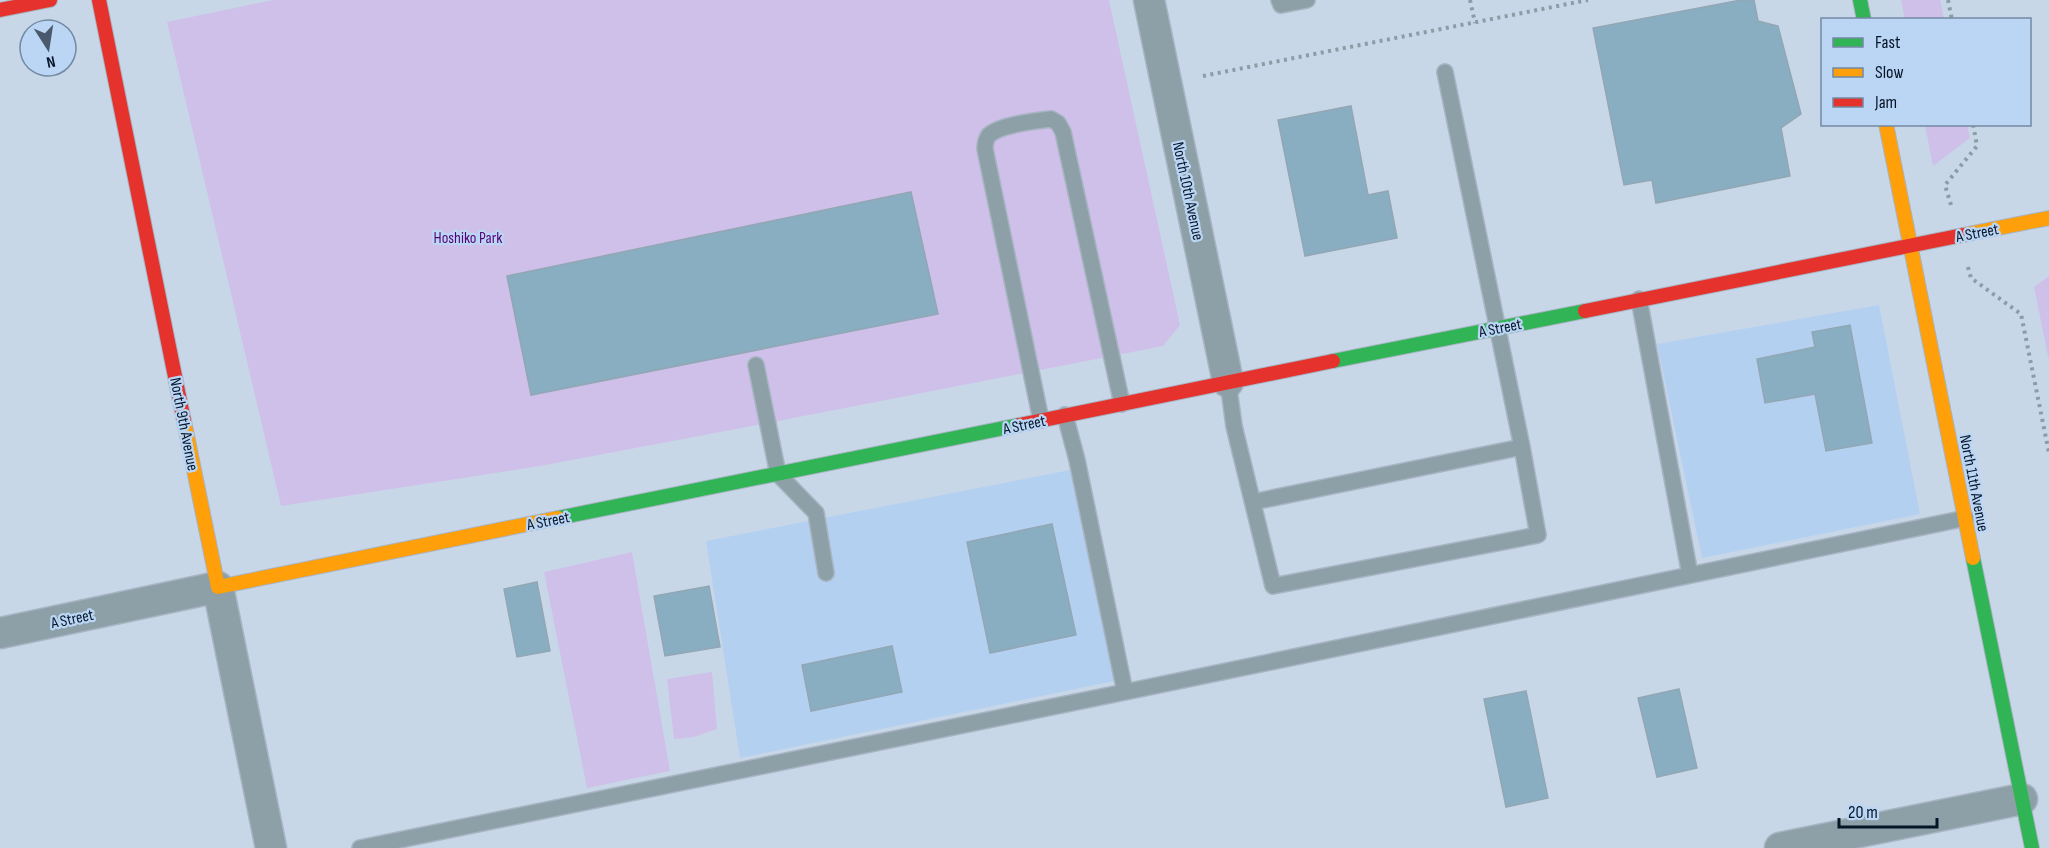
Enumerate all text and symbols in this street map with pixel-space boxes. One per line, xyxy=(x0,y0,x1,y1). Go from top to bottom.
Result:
north arrow xyxy=(18,18,78,78)
legend xyxy=(1821,18,2031,126)
text: Fast xyxy=(1875,32,1901,53)
text: N xyxy=(45,51,57,71)
text: Slow xyxy=(1875,62,1904,83)
text: Jam xyxy=(1874,92,1897,113)
street label: North 10th Avenue xyxy=(1168,140,1207,242)
street label: A Street xyxy=(1953,220,2000,247)
park label: Hoshiko Park xyxy=(434,229,502,248)
street label: A Street xyxy=(1476,315,1523,342)
street label: North 9th Avenue xyxy=(165,376,202,472)
street label: A Street xyxy=(1000,412,1048,439)
street label: North 11th Avenue xyxy=(1955,433,1992,533)
street label: A Street xyxy=(524,508,571,535)
street label: A Street xyxy=(48,606,96,633)
scale bar xyxy=(1839,791,1936,829)
text: 20 m xyxy=(1848,802,1878,823)

